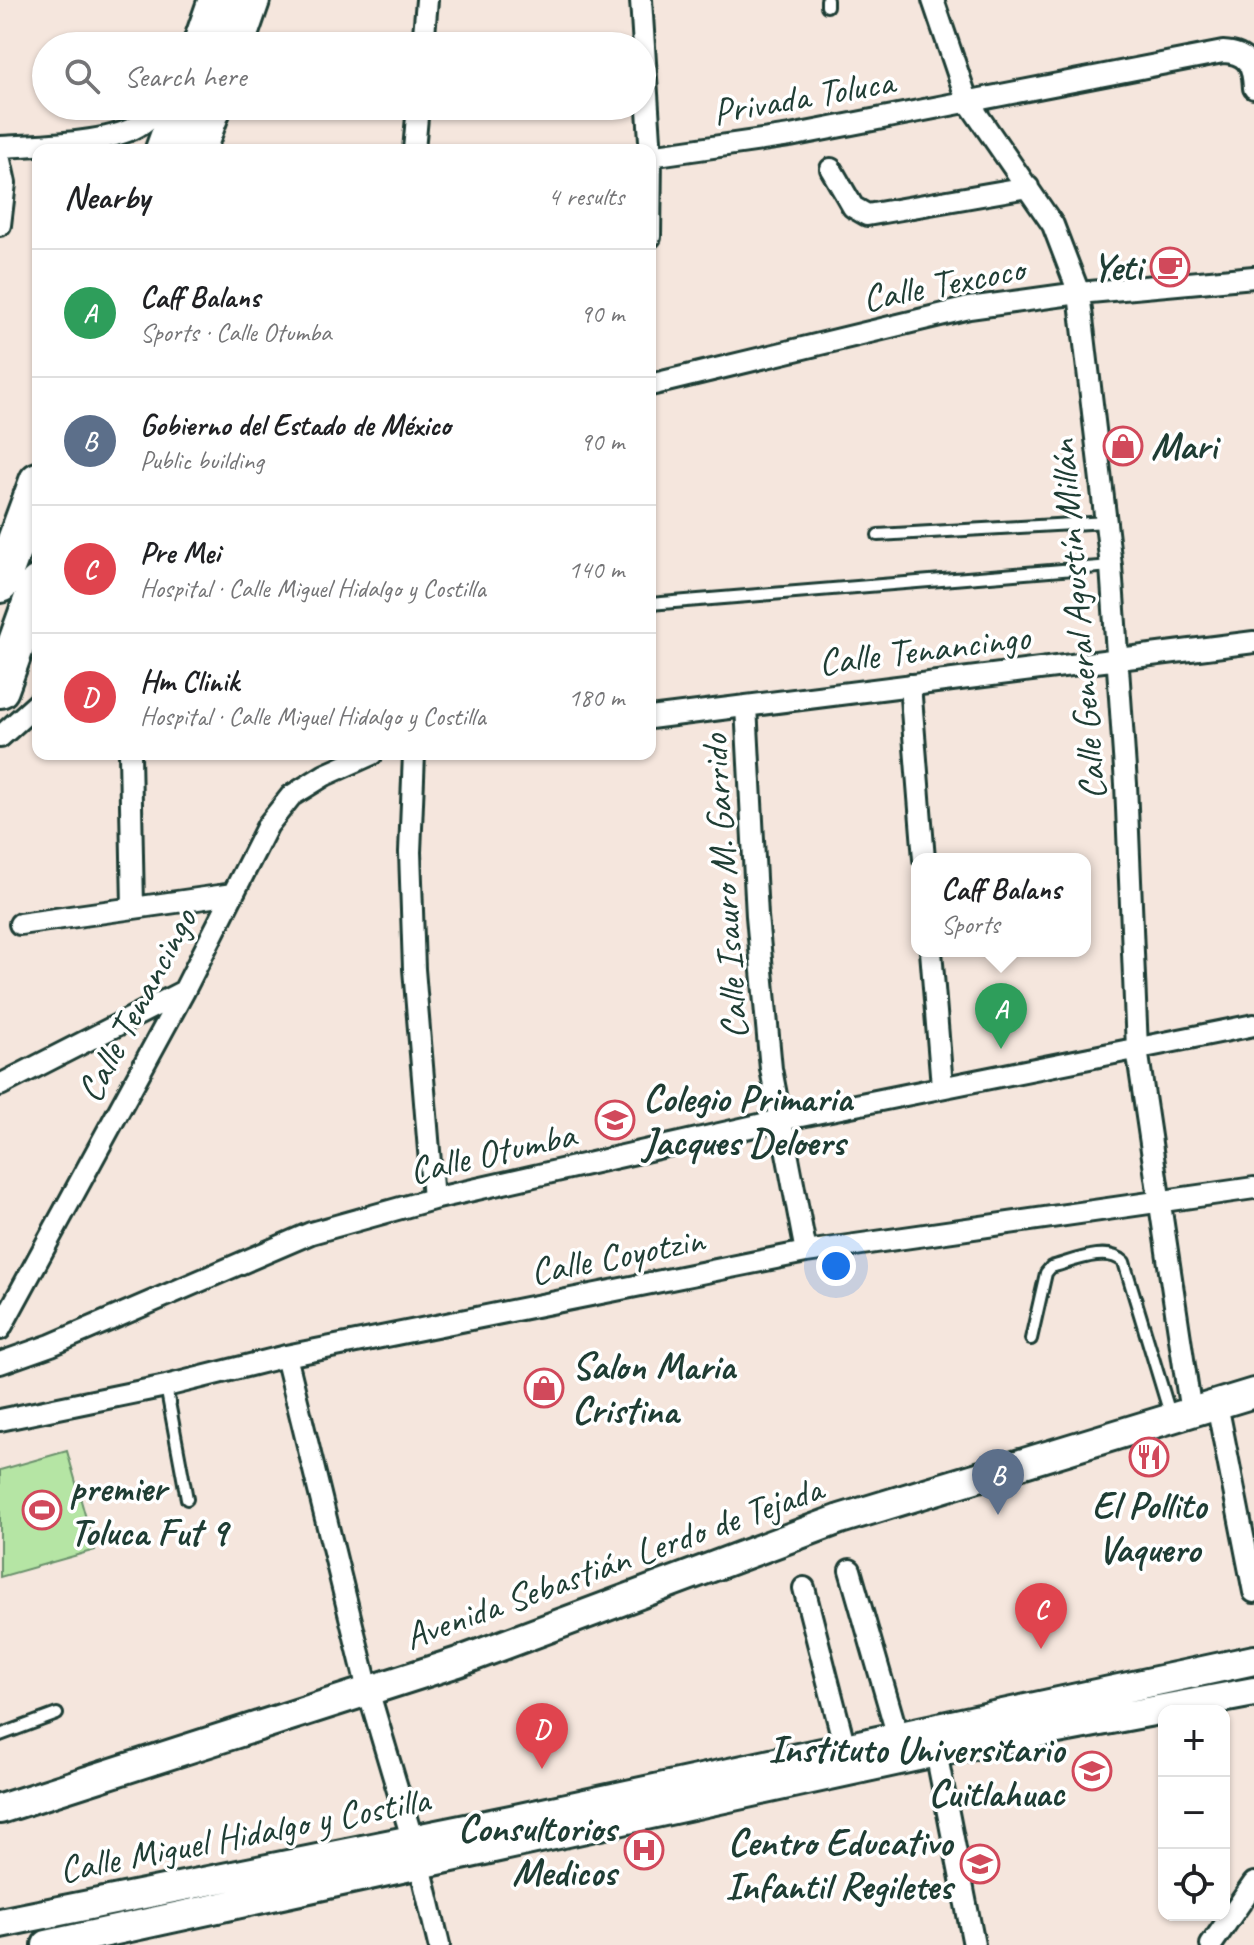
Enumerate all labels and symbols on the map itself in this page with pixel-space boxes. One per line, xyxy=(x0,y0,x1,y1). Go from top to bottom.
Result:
street label: Privada Toluca xyxy=(709,57,901,136)
street label: Calle Texcoco xyxy=(858,244,1031,322)
place label: Yeti xyxy=(1092,244,1147,291)
cafe icon: Yeti xyxy=(1149,246,1191,288)
place label: Mari xyxy=(1151,423,1221,470)
shop icon: Mari xyxy=(1102,425,1144,467)
street label: Calle General Agustín Millán xyxy=(1038,436,1117,802)
street label: Calle Tenancingo xyxy=(816,613,1034,686)
street label: Calle Isauro M. Garrido xyxy=(690,732,759,1041)
street label: Calle Tenancingo xyxy=(66,899,208,1110)
pin: A xyxy=(975,983,1027,1049)
place label: Colegio Primaria Jacques Deloers xyxy=(640,1075,855,1166)
school or university icon: Colegio Primaria Jacques Deloers xyxy=(594,1099,636,1141)
street label: Calle Otumba xyxy=(405,1110,582,1194)
street label: Calle Coyotzin xyxy=(526,1215,710,1295)
your location xyxy=(816,1246,856,1286)
place label: Salon Maria Cristina xyxy=(572,1343,738,1434)
shop icon: Salon Maria Cristina xyxy=(523,1367,565,1409)
restaurant icon: El Pollito Vaquero xyxy=(1128,1436,1170,1478)
pin: B xyxy=(972,1449,1024,1515)
street label: Avenida Sebastián Lerdo de Tejada xyxy=(398,1464,832,1660)
place label: premier Toluca Fut 9 xyxy=(70,1465,232,1556)
place label: El Pollito Vaquero xyxy=(1092,1482,1208,1573)
sports icon: premier Toluca Fut 9 xyxy=(21,1489,63,1531)
pin: C xyxy=(1015,1583,1067,1649)
pin: D xyxy=(516,1703,568,1769)
place label: Instituto Universitario Cuitlahuac xyxy=(768,1726,1066,1817)
school or university icon: Instituto Universitario Cuitlahuac xyxy=(1071,1750,1113,1792)
street label: Calle Miguel Hidalgo y Costilla xyxy=(55,1775,436,1893)
place label: Consultorios Medicos xyxy=(458,1805,620,1896)
place label: Centro Educativo Infantil Regiletes xyxy=(725,1819,956,1910)
hospital icon: Consultorios Medicos xyxy=(623,1829,665,1871)
school or university icon: Centro Educativo Infantil Regiletes xyxy=(959,1843,1001,1885)

